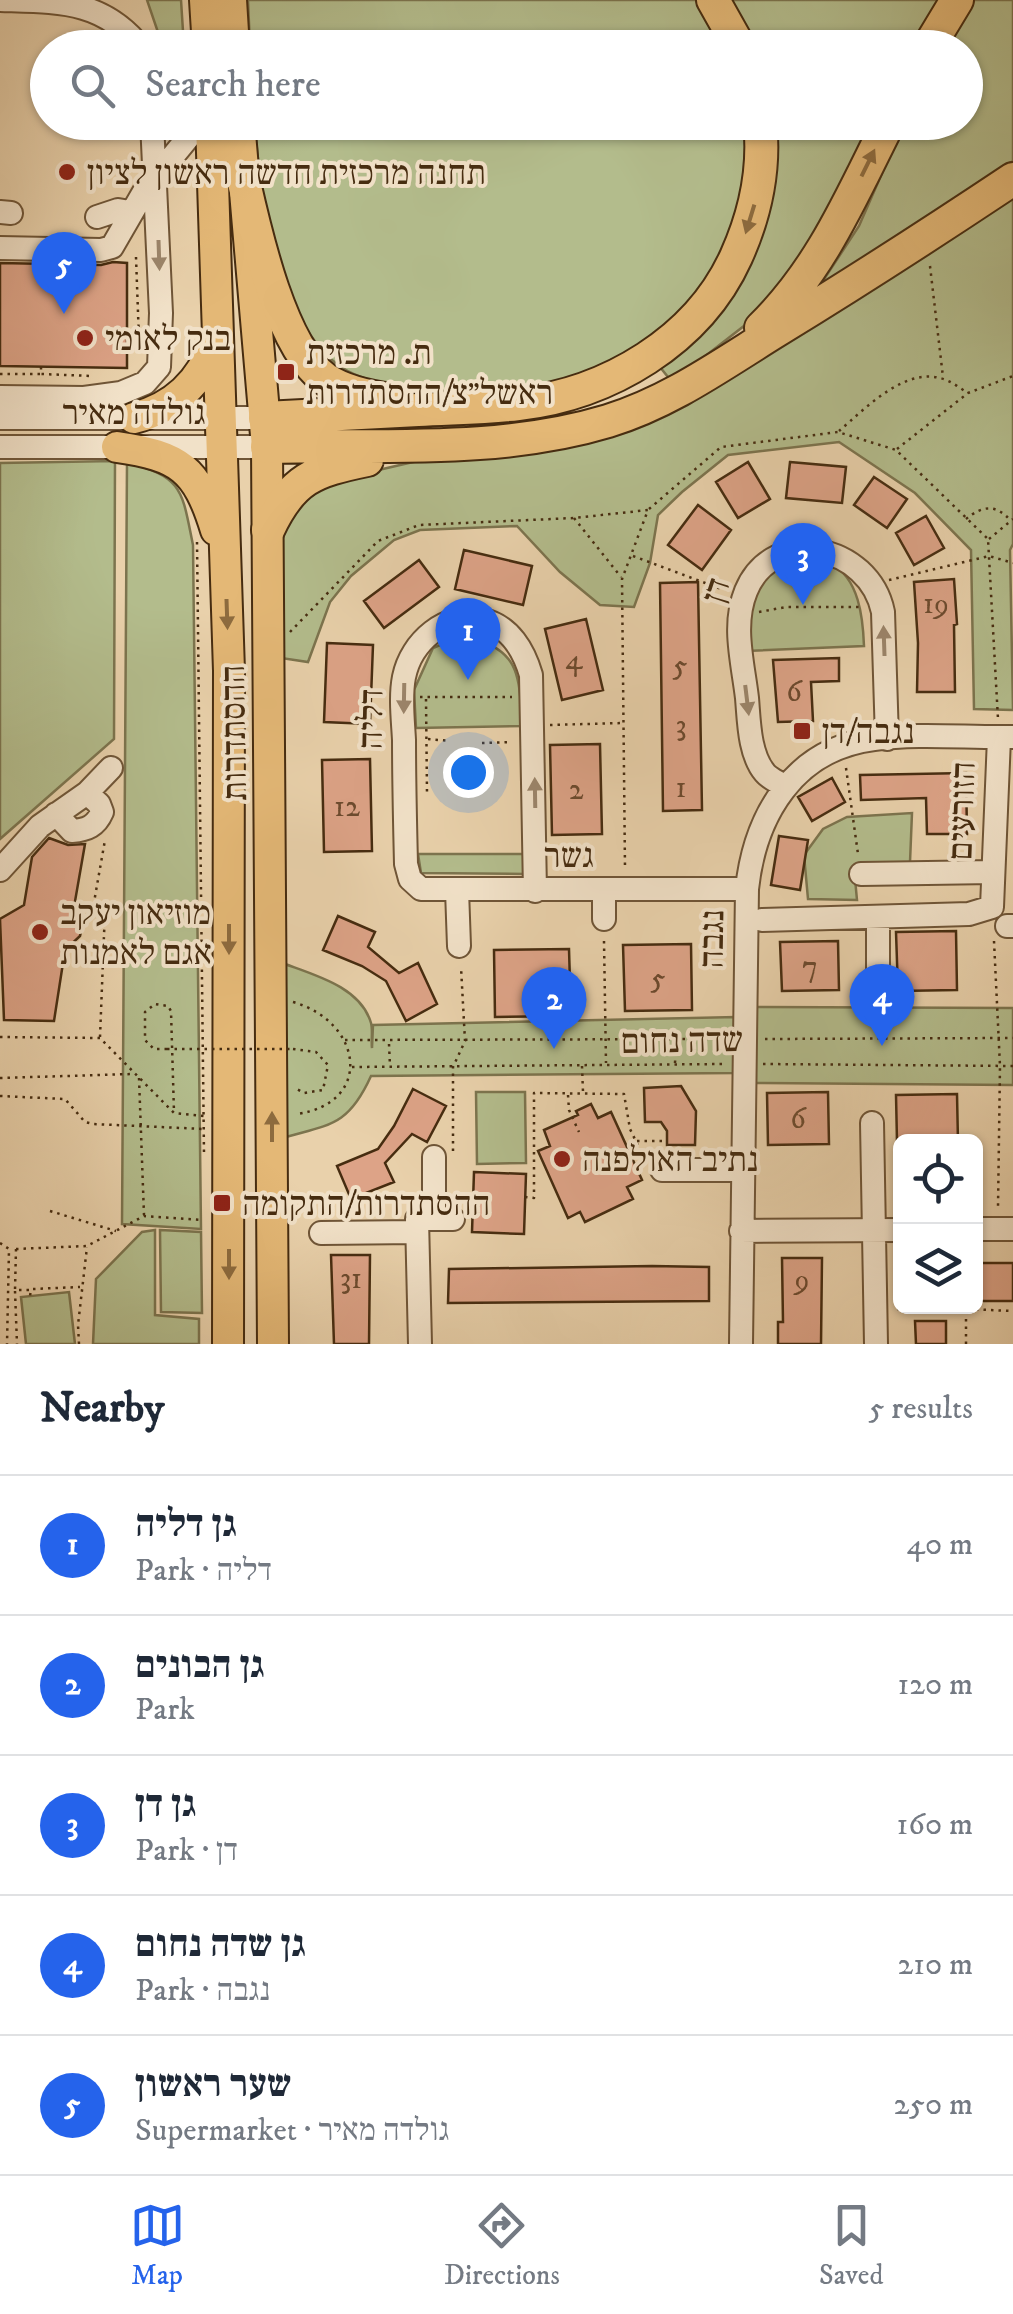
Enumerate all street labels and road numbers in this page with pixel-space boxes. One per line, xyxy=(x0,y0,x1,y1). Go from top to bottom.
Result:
street label: גולדה מאיר xyxy=(62,392,206,436)
street label: דן xyxy=(692,572,742,609)
street label: ההסתדרות xyxy=(212,665,258,801)
street label: דליה xyxy=(349,688,395,750)
street label: הזורעים xyxy=(939,761,987,861)
street label: גשר xyxy=(544,835,594,879)
street label: נגבה xyxy=(690,909,736,969)
street label: שדה נחום xyxy=(620,1019,744,1065)

